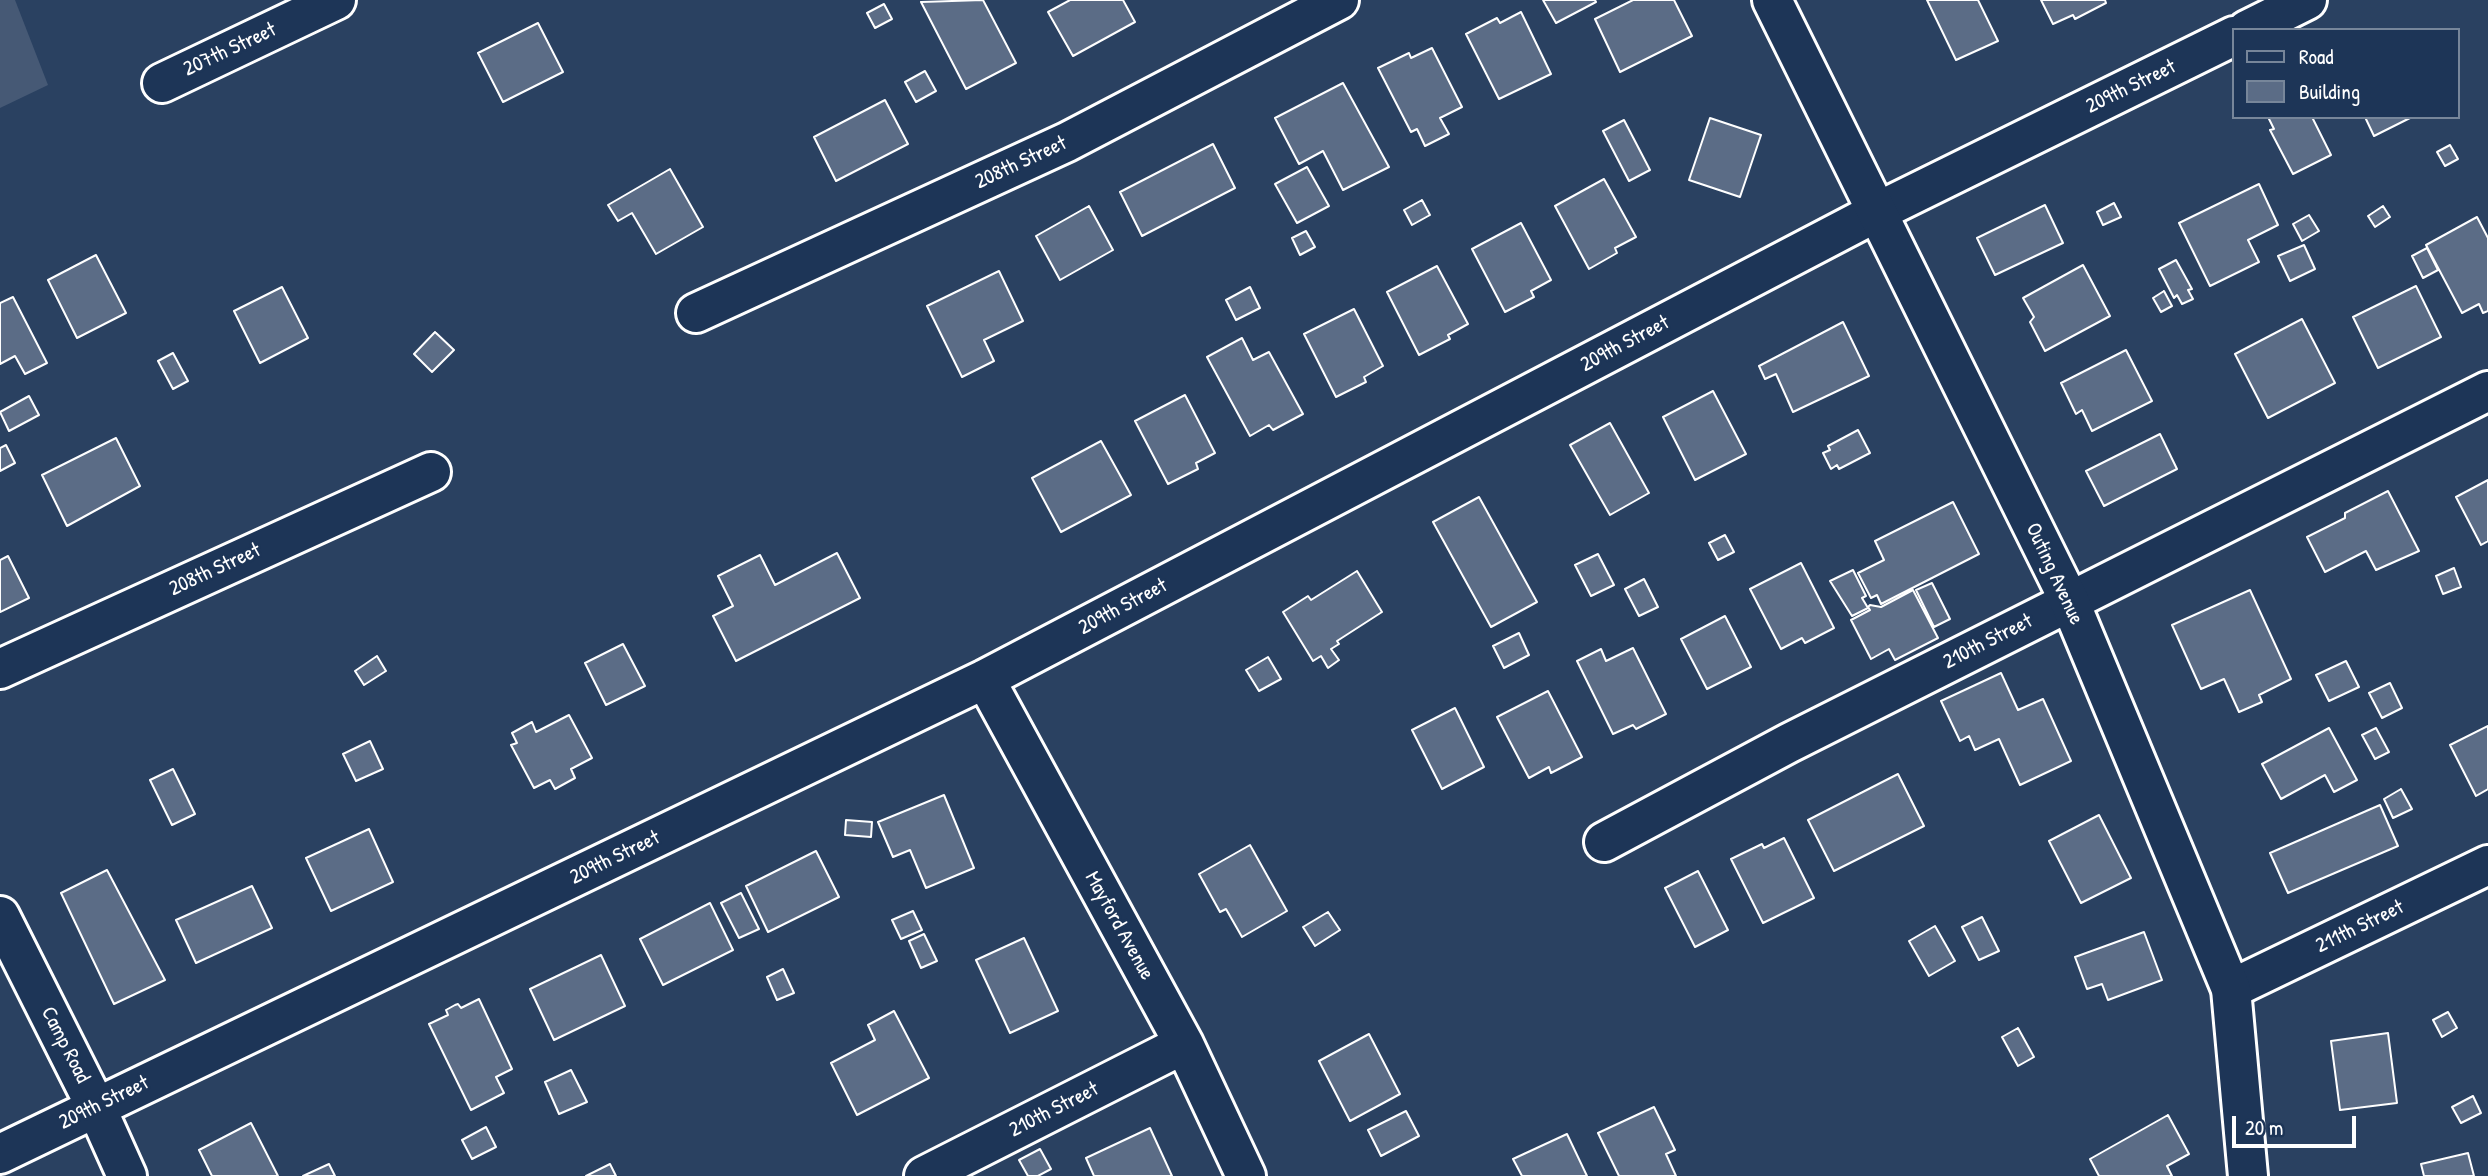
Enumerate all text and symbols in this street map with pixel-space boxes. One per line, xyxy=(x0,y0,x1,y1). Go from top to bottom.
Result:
street label: 207th Street xyxy=(180,18,280,82)
legend xyxy=(2232,28,2460,119)
text: Road xyxy=(2299,42,2333,71)
street label: 209th Street xyxy=(2082,54,2180,120)
text: Building xyxy=(2299,77,2360,106)
street label: 208th Street xyxy=(971,131,1071,195)
street label: 209th Street xyxy=(1576,310,1674,378)
street label: Outing Avenue xyxy=(2020,519,2088,629)
street label: 208th Street xyxy=(165,538,265,602)
street label: 209th Street xyxy=(1074,573,1172,641)
street label: 210th Street xyxy=(1939,609,2037,675)
street label: 209th Street xyxy=(566,825,664,891)
street label: Mayford Avenue xyxy=(1079,867,1159,985)
street label: 211th Street xyxy=(2312,895,2408,959)
street label: Camp Road xyxy=(35,1003,95,1087)
street label: 209th Street xyxy=(55,1070,153,1136)
street label: 210th Street xyxy=(1005,1077,1103,1143)
scale bar xyxy=(2236,1102,2360,1146)
text: 20 m xyxy=(2245,1113,2283,1142)

